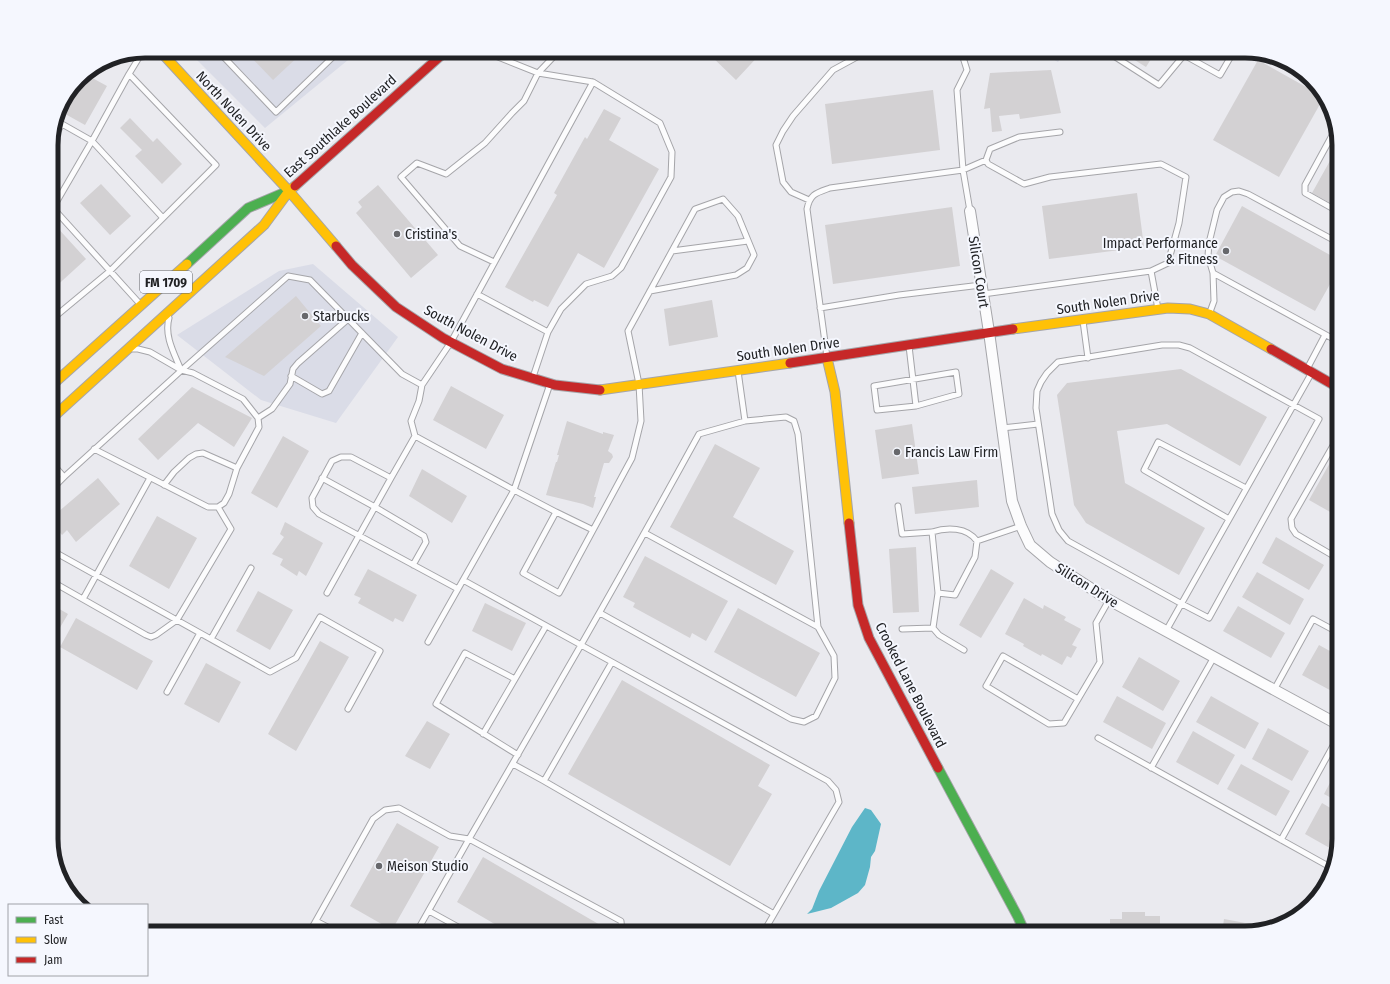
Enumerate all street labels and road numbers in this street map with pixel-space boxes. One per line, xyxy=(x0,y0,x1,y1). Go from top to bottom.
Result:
street label: North Nolen Drive xyxy=(192,68,275,155)
street label: East Southlake Boulevard xyxy=(281,71,400,181)
street label: Silicon Court xyxy=(964,235,993,310)
road number: FM 1709 xyxy=(140,271,192,293)
street label: South Nolen Drive xyxy=(1056,287,1161,318)
street label: South Nolen Drive xyxy=(421,302,521,365)
street label: South Nolen Drive xyxy=(736,334,841,365)
street label: Silicon Drive xyxy=(1052,559,1121,612)
street label: Crooked Lane Boulevard xyxy=(872,620,950,751)

